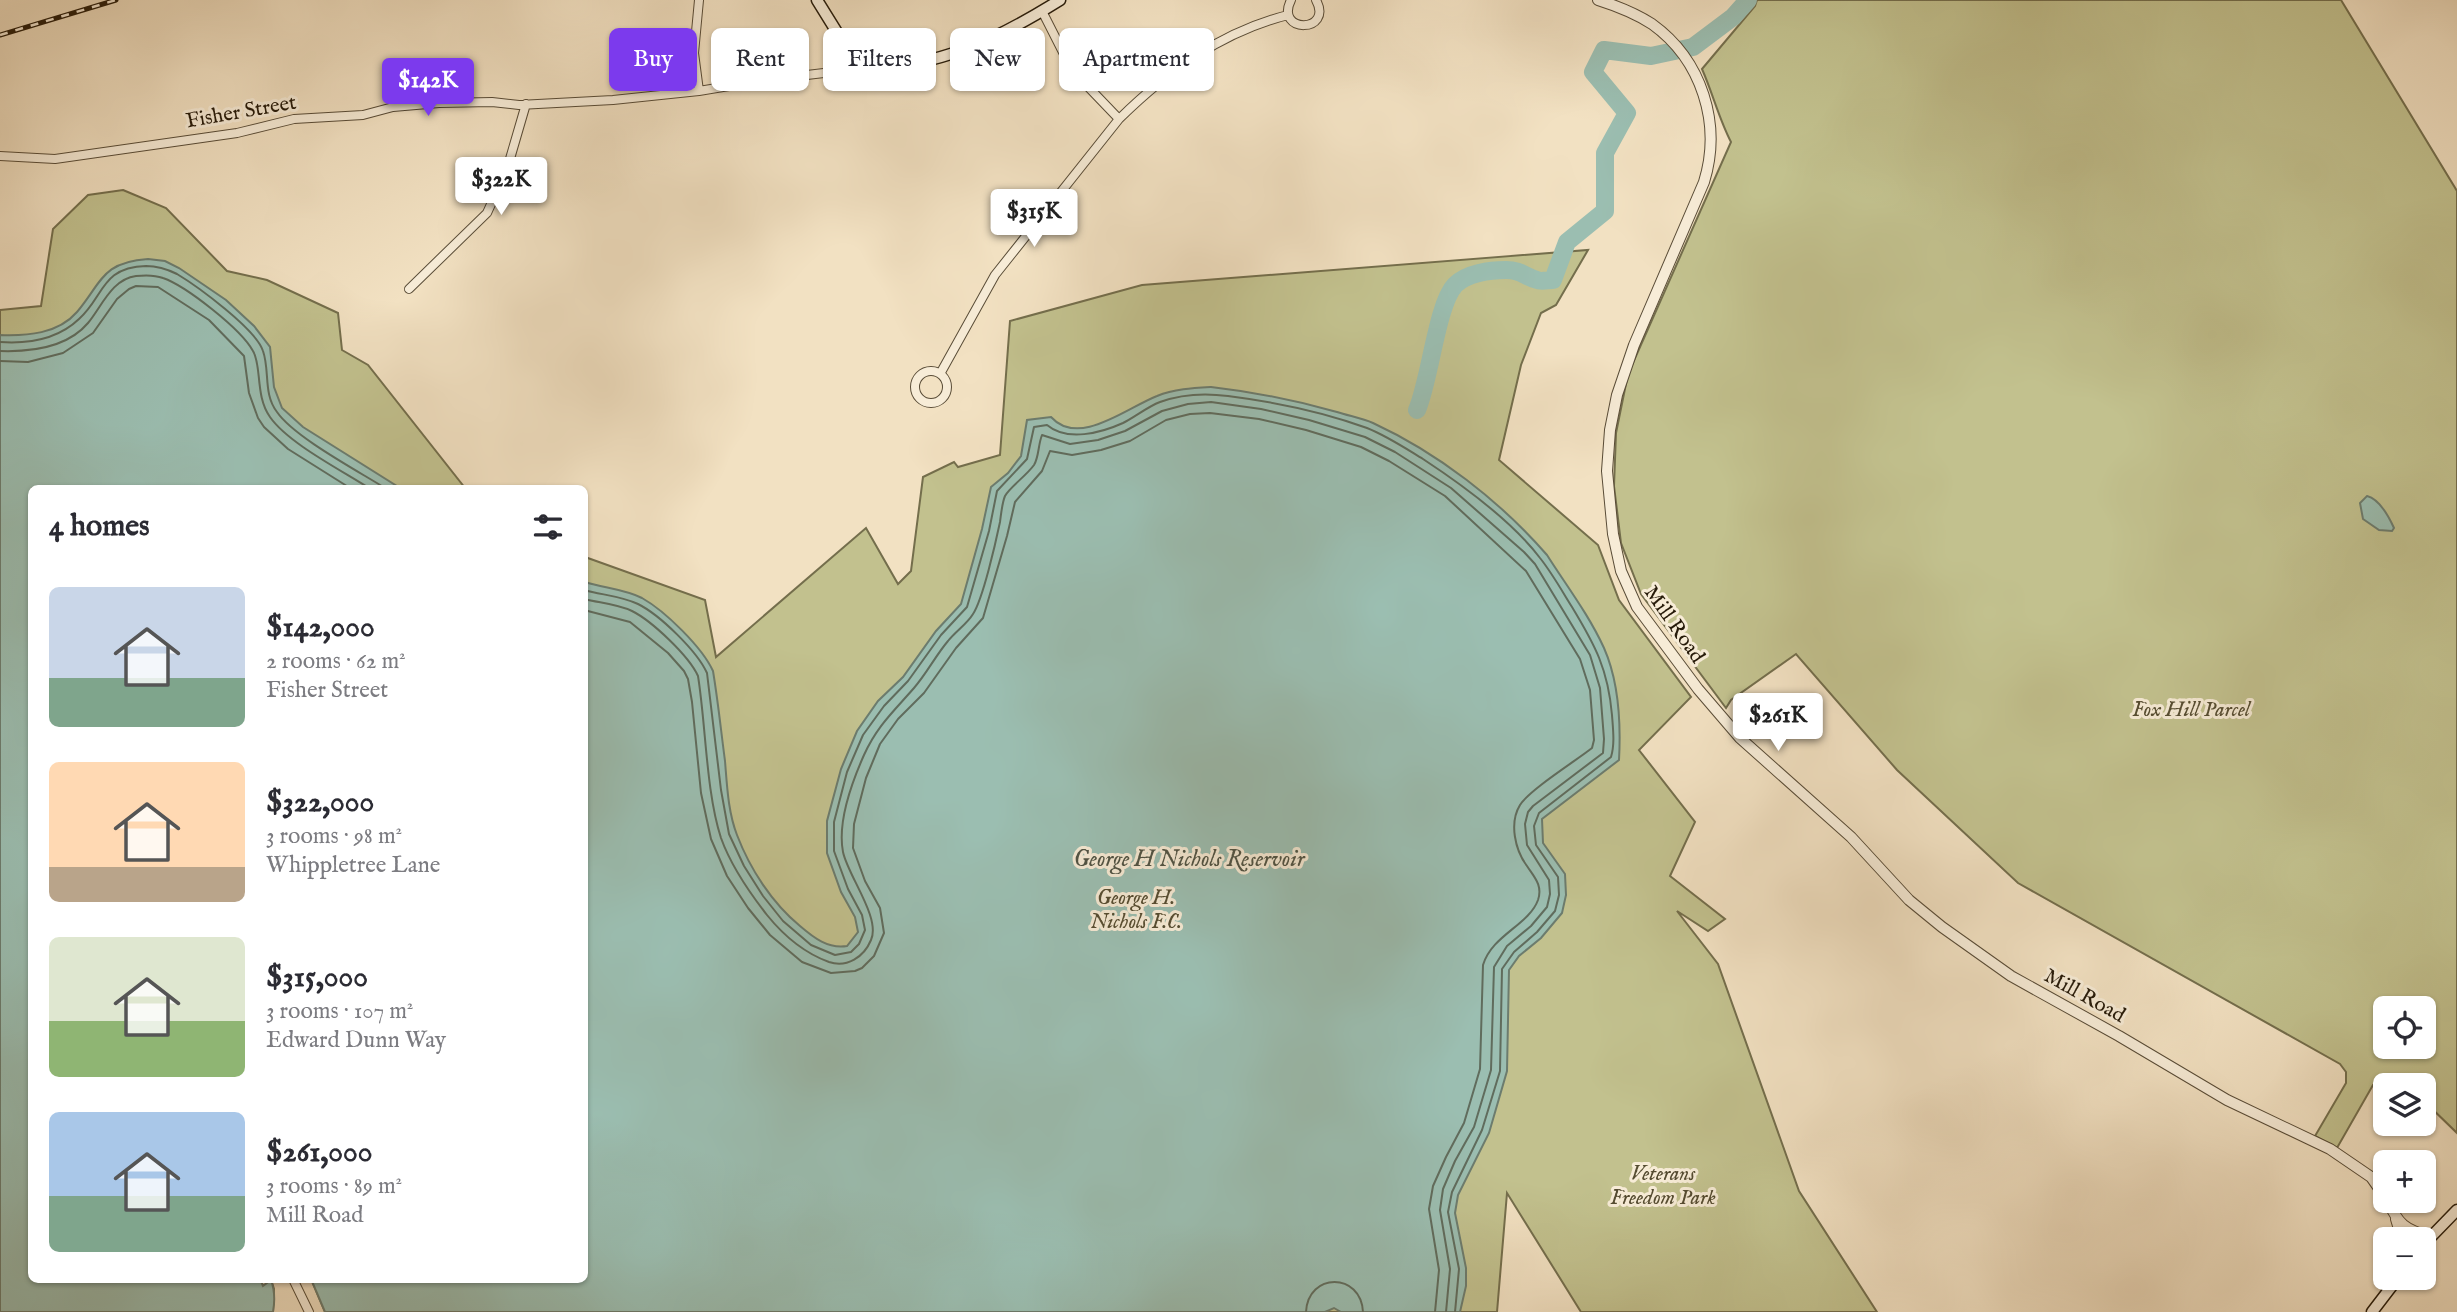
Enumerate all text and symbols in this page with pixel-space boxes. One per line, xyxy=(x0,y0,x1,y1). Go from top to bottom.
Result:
chip: Buy xyxy=(609,28,697,91)
chip: Rent xyxy=(711,28,809,91)
chip: Filters xyxy=(823,28,936,91)
chip: New xyxy=(950,28,1045,91)
chip: Apartment xyxy=(1059,28,1214,91)
pin: $142K xyxy=(379,58,477,118)
text: $142K xyxy=(398,66,458,95)
street label: Fisher Street xyxy=(184,89,299,135)
pin: $322K xyxy=(452,158,550,217)
text: $322K xyxy=(471,165,531,194)
pin: $315K xyxy=(985,190,1083,249)
text: $315K xyxy=(1007,197,1061,226)
text: 4 homes xyxy=(49,508,150,546)
icon: filters xyxy=(529,508,567,546)
street label: Mill Road xyxy=(1637,581,1711,670)
text: $142,000 xyxy=(266,609,375,647)
icon: home xyxy=(105,615,189,699)
text: 2 rooms · 62 m² xyxy=(266,647,406,676)
text: Fisher Street xyxy=(266,676,388,705)
pin: $261K xyxy=(1729,694,1827,753)
park label: Fox Hill Parcel xyxy=(2132,697,2252,724)
text: $261K xyxy=(1749,701,1807,730)
text: $322,000 xyxy=(266,784,374,822)
icon: home xyxy=(105,790,189,874)
text: 3 rooms · 98 m² xyxy=(266,822,402,851)
water label: George H Nichols Reservoir xyxy=(1073,845,1306,875)
text: Whippletree Lane xyxy=(266,851,440,880)
park label: George H. Nichols F.C. xyxy=(1090,885,1182,936)
text: $315,000 xyxy=(266,959,368,997)
street label: Mill Road xyxy=(2039,963,2130,1030)
icon: home xyxy=(105,965,189,1049)
map controls xyxy=(2373,996,2436,1290)
button: locate xyxy=(2373,996,2436,1059)
text: 3 rooms · 107 m² xyxy=(266,997,414,1026)
text: Edward Dunn Way xyxy=(266,1026,446,1055)
button: layers xyxy=(2373,1073,2436,1136)
text: $261,000 xyxy=(266,1134,373,1172)
icon: home xyxy=(105,1140,189,1224)
button: + xyxy=(2373,1150,2436,1213)
park label: Veterans Freedom Park xyxy=(1610,1161,1716,1212)
text: 3 rooms · 89 m² xyxy=(266,1172,402,1201)
text: Mill Road xyxy=(266,1201,363,1230)
button: − xyxy=(2373,1227,2436,1290)

